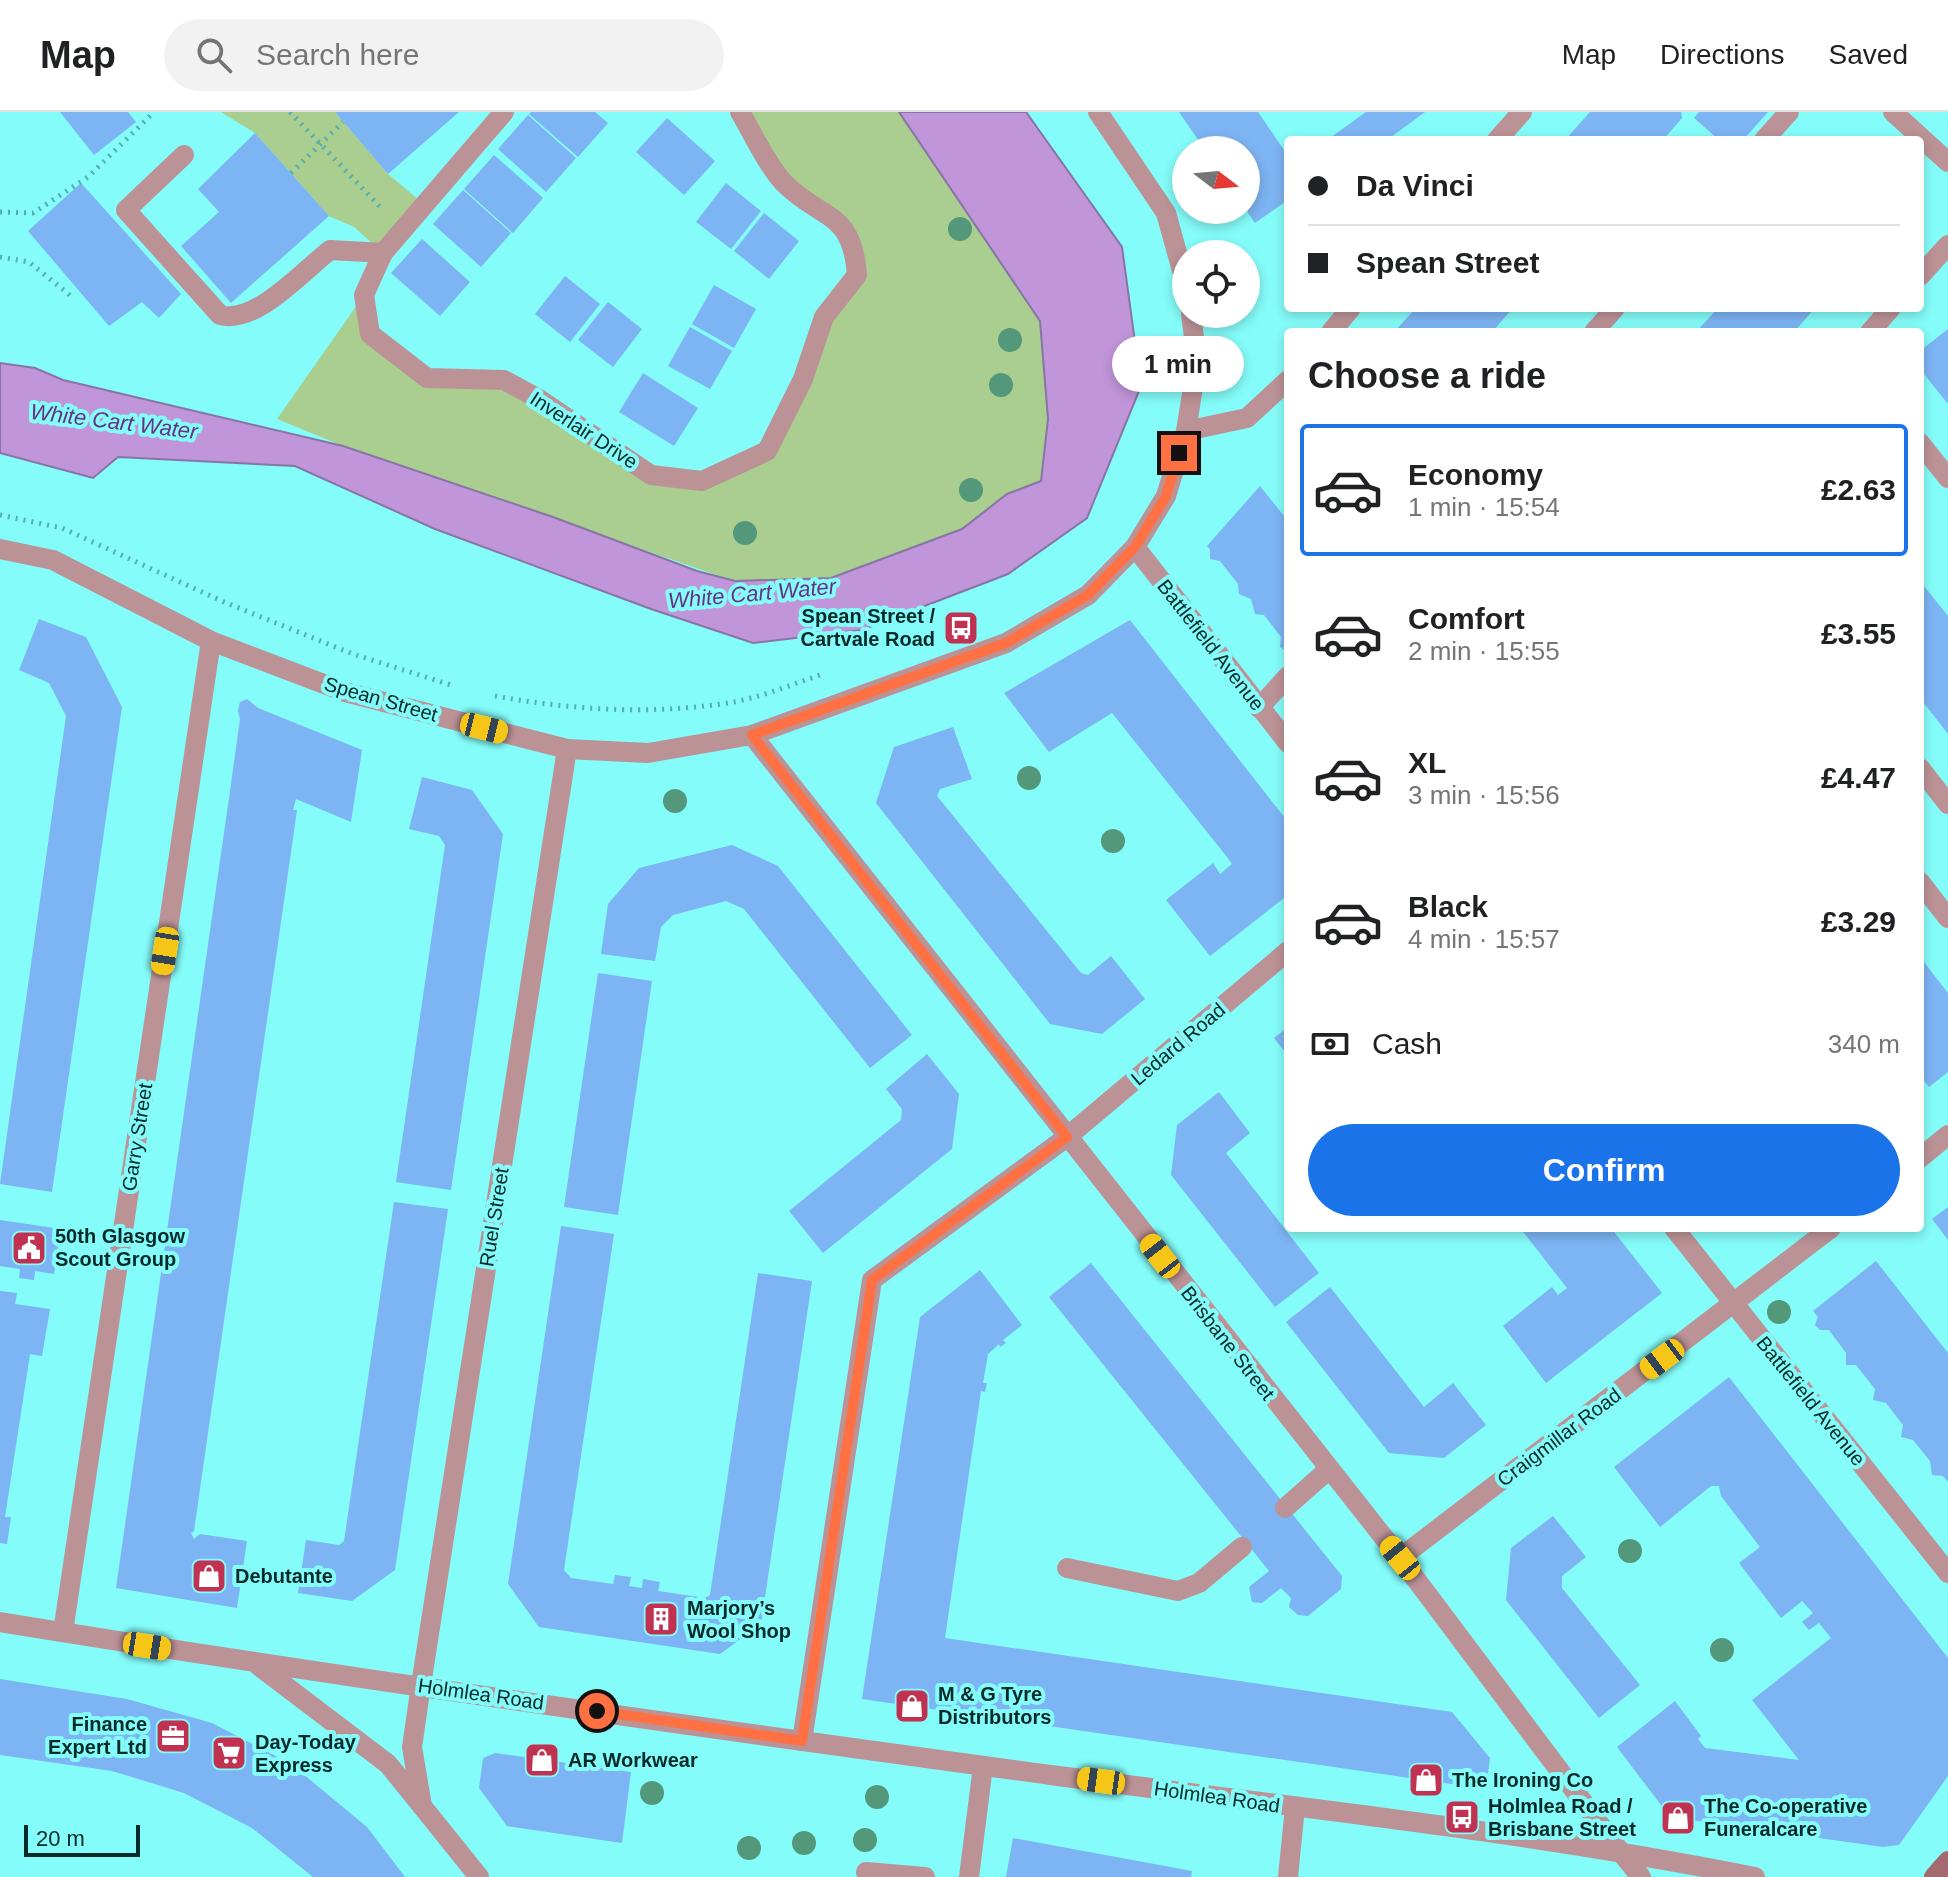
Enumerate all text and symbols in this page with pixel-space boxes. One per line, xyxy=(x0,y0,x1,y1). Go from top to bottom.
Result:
search box xyxy=(164,19,724,91)
icon: search xyxy=(192,33,236,77)
text: Map xyxy=(40,34,116,76)
text: Search here xyxy=(256,38,419,71)
text: Map xyxy=(1562,39,1616,70)
text: Directions xyxy=(1660,39,1785,70)
text: Saved xyxy=(1829,39,1908,70)
north arrow xyxy=(1172,136,1260,224)
map controls xyxy=(1172,136,1260,328)
text: Da Vinci xyxy=(1356,169,1474,202)
button: locate xyxy=(1172,240,1260,328)
text: Spean Street xyxy=(1356,246,1539,279)
callout: 1 min xyxy=(1113,337,1245,393)
text: 1 min xyxy=(1144,349,1212,379)
text: Choose a ride xyxy=(1308,355,1546,396)
street label: Inverlair Drive xyxy=(526,387,642,473)
water label: White Cart Water xyxy=(29,399,201,444)
route end xyxy=(1161,435,1197,471)
icon: car xyxy=(1312,454,1384,526)
text: Economy xyxy=(1408,458,1543,491)
text: £2.63 xyxy=(1821,473,1896,506)
text: 1 min · 15:54 xyxy=(1408,492,1560,522)
water label: White Cart Water xyxy=(667,574,839,613)
street label: Battlefield Avenue xyxy=(1153,575,1269,715)
icon: car xyxy=(1312,598,1384,670)
text: Comfort xyxy=(1408,602,1525,635)
place label: Spean Street / Cartvale Road xyxy=(801,605,935,650)
bus stop icon: Spean Street / Cartvale Road xyxy=(942,609,980,647)
text: £3.55 xyxy=(1821,617,1896,650)
text: 2 min · 15:55 xyxy=(1408,636,1560,666)
street label: Spean Street xyxy=(322,672,441,726)
car xyxy=(458,711,510,745)
icon: car xyxy=(1312,742,1384,814)
text: XL xyxy=(1408,746,1446,779)
text: £4.47 xyxy=(1821,761,1896,794)
text: 3 min · 15:56 xyxy=(1408,780,1560,810)
icon: car xyxy=(1312,886,1384,958)
text: Black xyxy=(1408,890,1488,923)
text: £3.29 xyxy=(1821,905,1896,938)
text: 4 min · 15:57 xyxy=(1408,924,1560,954)
car xyxy=(149,925,181,977)
street label: Ledard Road xyxy=(1127,998,1229,1090)
icon: cash xyxy=(1308,1022,1352,1066)
text: Cash xyxy=(1372,1027,1442,1060)
text: 340 m xyxy=(1828,1029,1900,1059)
street label: Garry Street xyxy=(118,1081,156,1193)
button: Confirm xyxy=(1308,1124,1900,1216)
street label: Ruel Street xyxy=(475,1165,513,1268)
place label: 50th Glasgow Scout Group xyxy=(55,1225,185,1270)
public building icon: 50th Glasgow Scout Group xyxy=(10,1229,48,1267)
car xyxy=(1136,1230,1184,1282)
street label: Brisbane Street xyxy=(1177,1282,1279,1404)
street label: Battlefield Avenue xyxy=(1752,1332,1870,1470)
car xyxy=(1636,1335,1688,1383)
street label: Craigmillar Road xyxy=(1493,1383,1625,1491)
car xyxy=(1376,1532,1424,1584)
shop icon: Debutante xyxy=(190,1557,228,1595)
place label: Debutante xyxy=(235,1565,333,1587)
place label: Marjory’s Wool Shop xyxy=(687,1597,791,1642)
building icon: Marjory’s Wool Shop xyxy=(642,1600,680,1638)
car xyxy=(121,1630,173,1662)
street label: Holmlea Road xyxy=(417,1674,545,1714)
place label: M & G Tyre Distributors xyxy=(938,1683,1051,1728)
shop icon: M & G Tyre Distributors xyxy=(893,1687,931,1725)
route start xyxy=(579,1693,615,1729)
place label: Finance Expert Ltd xyxy=(48,1713,147,1758)
office icon: Finance Expert Ltd xyxy=(154,1717,192,1755)
place label: Day-Today Express xyxy=(255,1731,357,1776)
supermarket icon: Day-Today Express xyxy=(210,1734,248,1772)
shop icon: AR Workwear xyxy=(523,1741,561,1779)
place label: AR Workwear xyxy=(568,1749,698,1771)
shop icon: The Ironing Co xyxy=(1407,1761,1445,1799)
car xyxy=(1076,1766,1126,1796)
place label: The Ironing Co xyxy=(1452,1769,1593,1791)
street label: Holmlea Road xyxy=(1153,1777,1281,1817)
place label: Holmlea Road / Brisbane Street xyxy=(1488,1795,1636,1840)
place label: The Co-operative Funeralcare xyxy=(1704,1795,1867,1840)
bus stop icon: Holmlea Road / Brisbane Street xyxy=(1443,1798,1481,1836)
shop icon: The Co-operative Funeralcare xyxy=(1659,1799,1697,1837)
scale bar xyxy=(24,1821,140,1857)
text: 20 m xyxy=(36,1826,85,1851)

